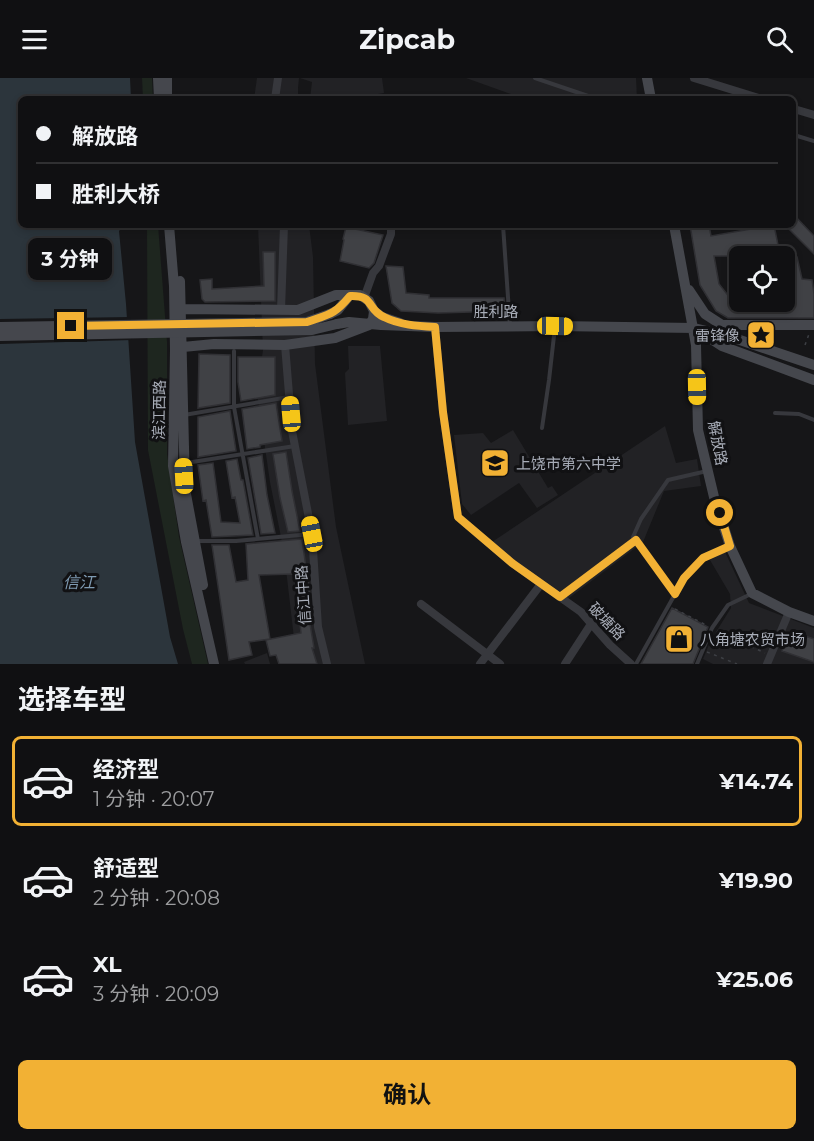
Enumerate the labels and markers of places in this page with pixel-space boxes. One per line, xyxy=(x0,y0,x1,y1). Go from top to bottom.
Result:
place icon: 雷锋像 xyxy=(745,319,777,351)
place label: 雷锋像 xyxy=(695,326,740,345)
school or university icon: 上饶市第六中学 xyxy=(479,447,511,479)
place label: 上饶市第六中学 xyxy=(516,454,621,473)
shop icon: 八角塘农贸市场 xyxy=(663,623,695,655)
place label: 八角塘农贸市场 xyxy=(700,630,805,649)

